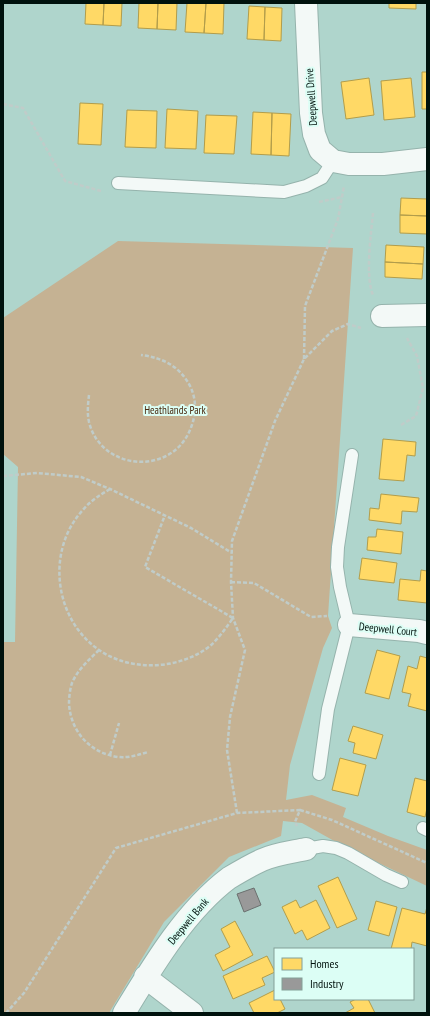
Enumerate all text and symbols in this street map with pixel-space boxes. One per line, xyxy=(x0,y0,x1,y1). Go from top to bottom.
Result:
street label: Deepwell Drive xyxy=(302,67,320,126)
park label: Heathlands Park xyxy=(144,403,207,417)
street label: Deepwell Court xyxy=(358,619,418,639)
street label: Deepwell Bank xyxy=(164,894,212,947)
legend xyxy=(274,948,414,1000)
text: Homes xyxy=(310,956,338,971)
text: Industry xyxy=(310,976,344,991)

